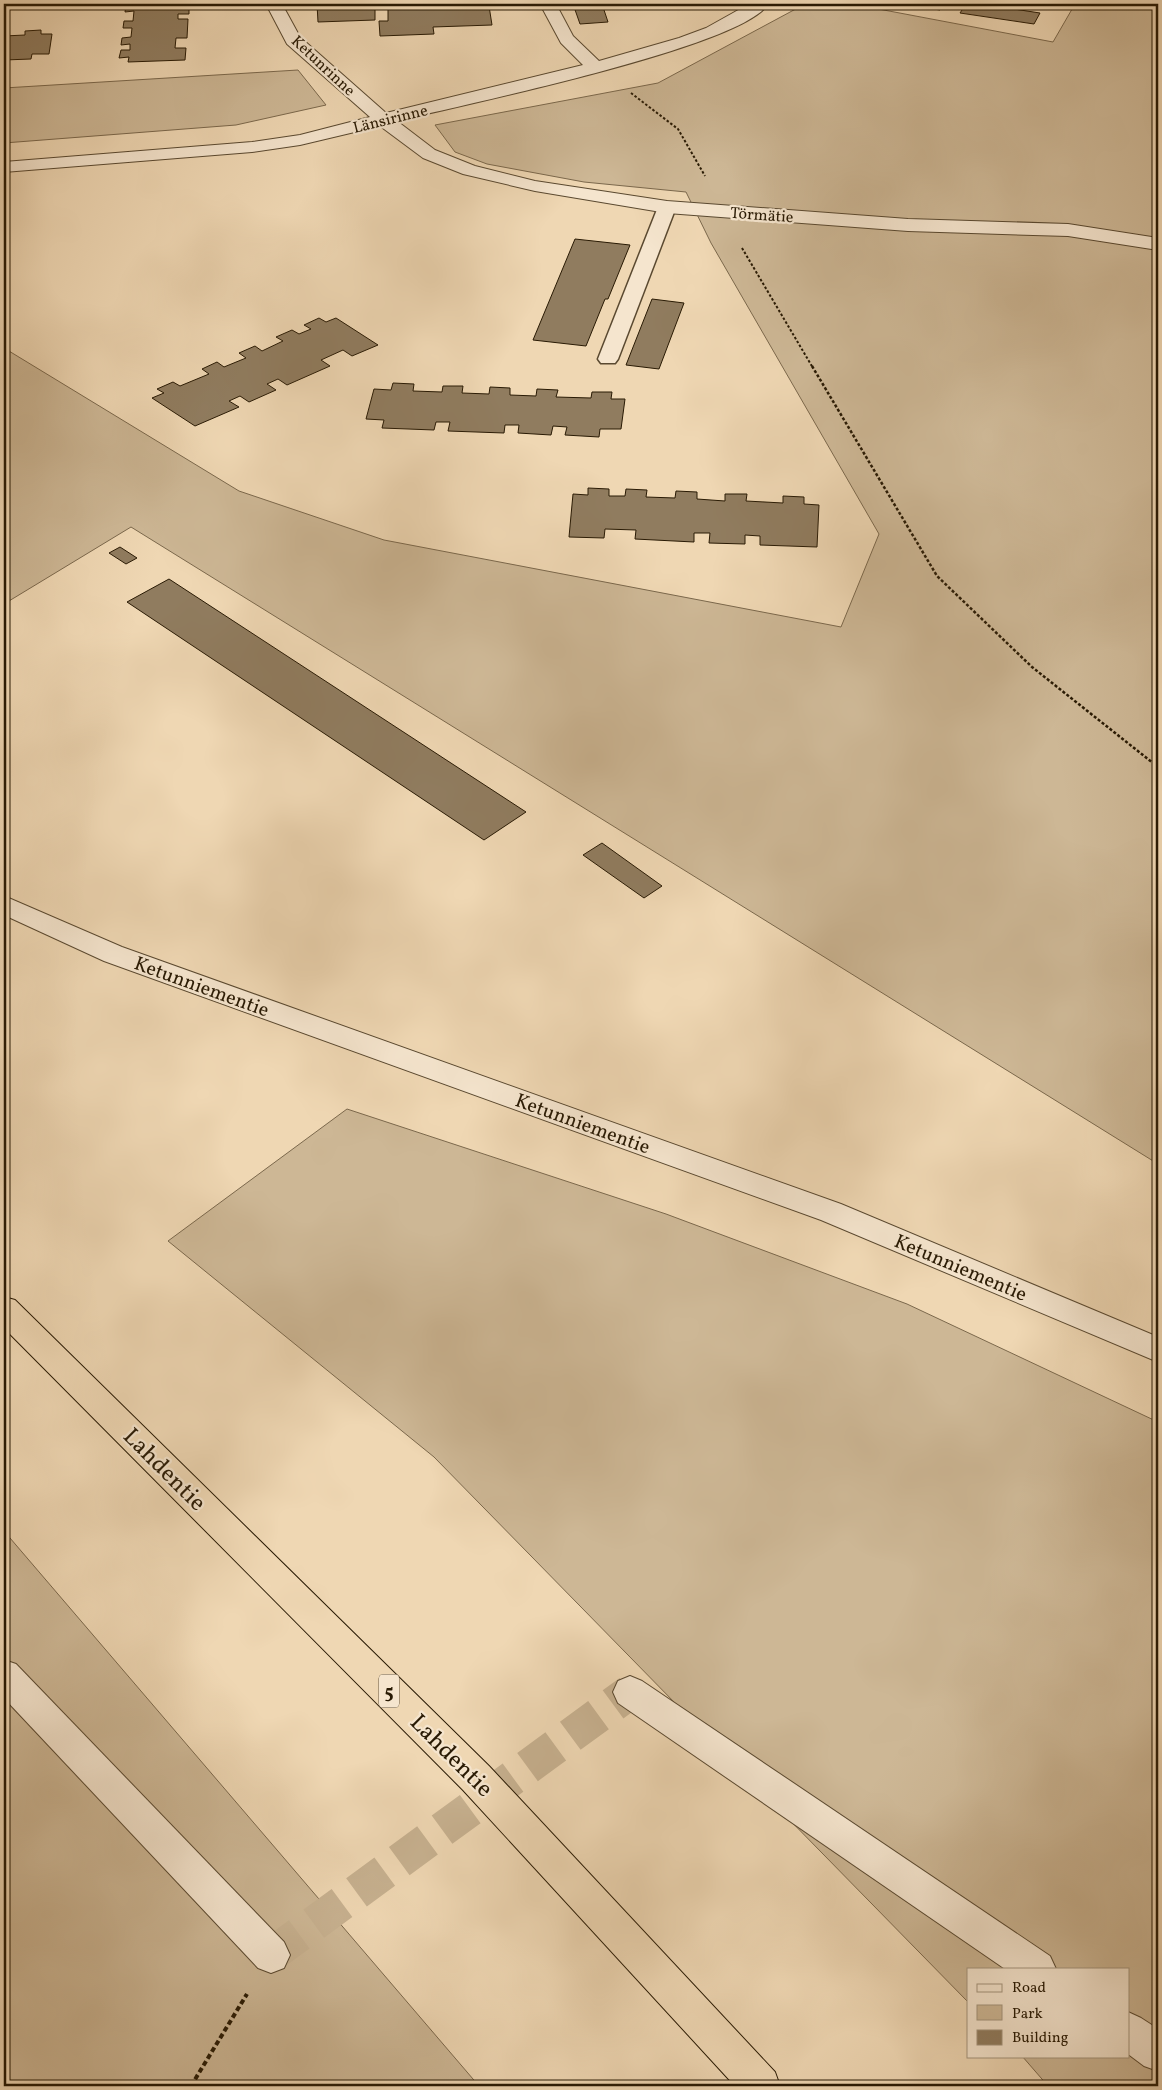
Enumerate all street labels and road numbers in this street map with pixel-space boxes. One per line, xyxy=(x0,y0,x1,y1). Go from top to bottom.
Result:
street label: Ketunrinne xyxy=(286,31,359,102)
street label: Länsirinne xyxy=(351,100,430,140)
street label: Törmätie xyxy=(729,203,794,229)
street label: Ketunniementie xyxy=(130,951,273,1025)
street label: Ketunniementie xyxy=(511,1088,654,1162)
street label: Ketunniementie xyxy=(890,1228,1031,1309)
street label: Lahdentie xyxy=(114,1421,213,1520)
road number: 5 xyxy=(379,1674,399,1708)
street label: Lahdentie xyxy=(401,1707,500,1806)

